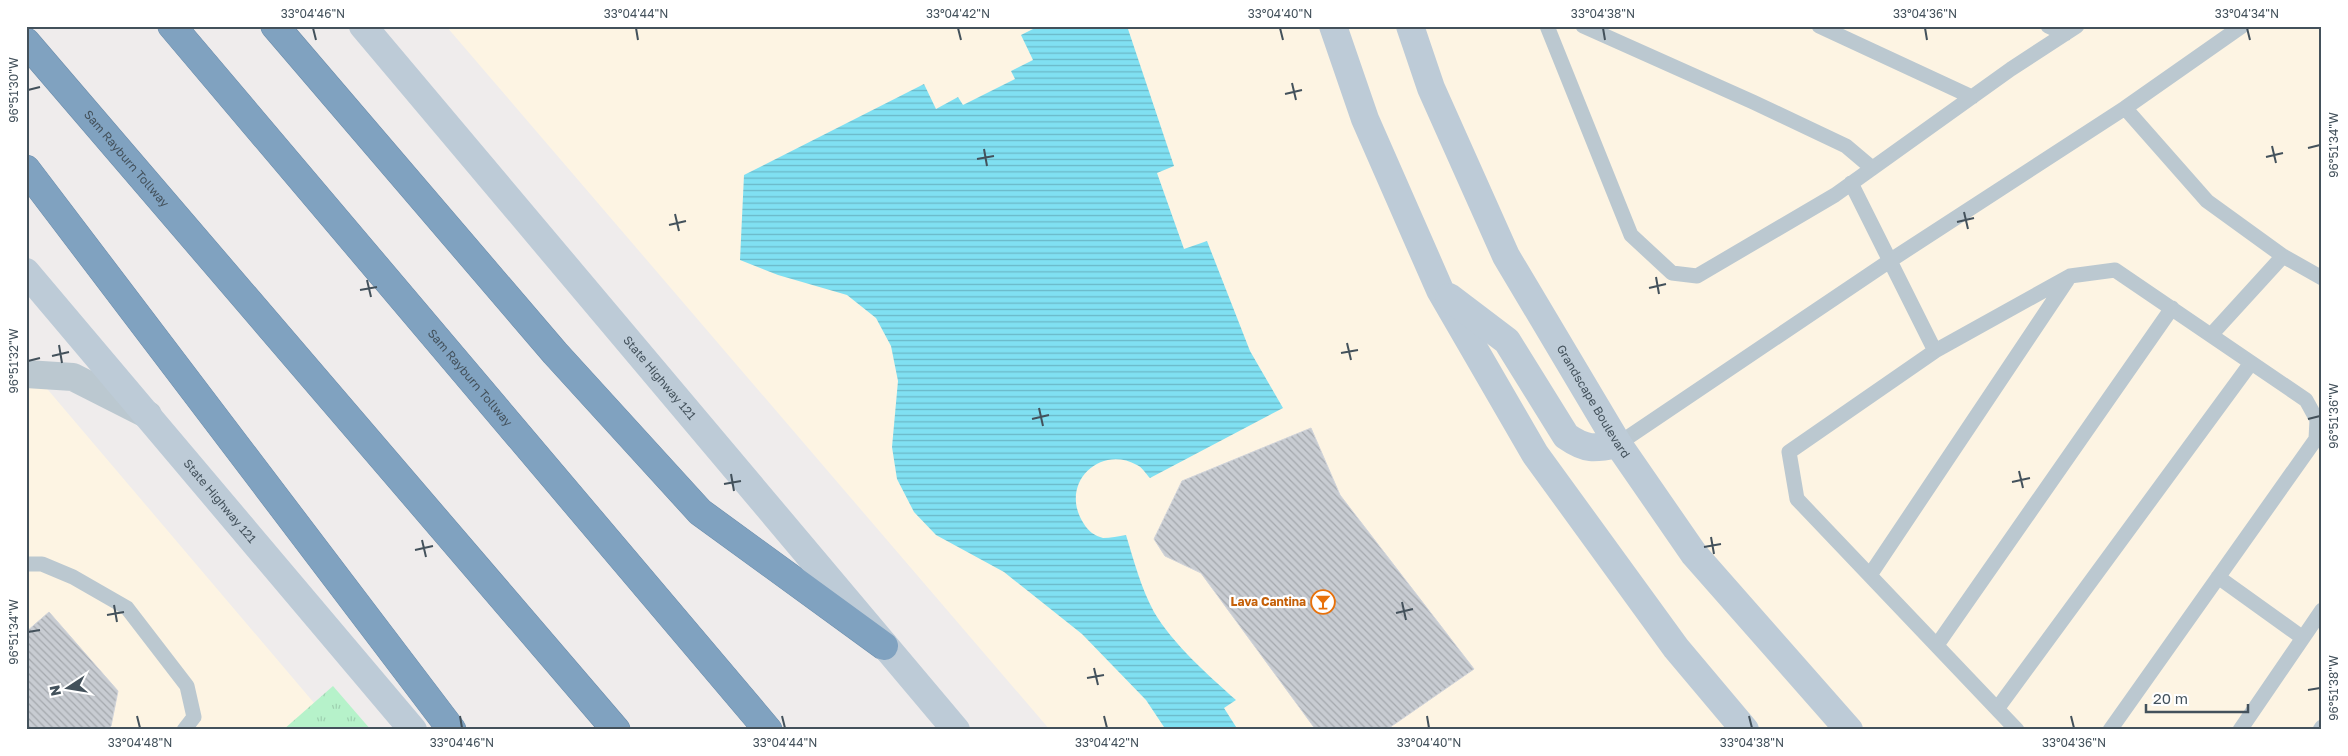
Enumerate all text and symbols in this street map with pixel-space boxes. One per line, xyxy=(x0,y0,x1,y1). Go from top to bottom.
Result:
text: 33°04'46"N xyxy=(281,6,345,21)
text: 33°04'44"N xyxy=(604,6,668,21)
text: 33°04'42"N xyxy=(926,6,990,21)
text: 33°04'40"N xyxy=(1248,6,1312,21)
text: 33°04'38"N xyxy=(1571,6,1635,21)
text: 33°04'36"N xyxy=(1893,6,1957,21)
text: 33°04'34"N xyxy=(2215,6,2279,21)
text: 96°51'30"W xyxy=(6,57,21,123)
street label: Sam Rayburn Tollway xyxy=(81,107,173,210)
text: 96°51'34"W xyxy=(2326,112,2341,178)
street label: Sam Rayburn Tollway xyxy=(425,326,516,430)
text: 96°51'32"W xyxy=(6,328,21,394)
street label: State Highway 121 xyxy=(620,332,699,423)
street label: Grandscape Boulevard xyxy=(1554,342,1633,461)
text: 96°51'36"W xyxy=(2326,383,2341,449)
street label: State Highway 121 xyxy=(180,456,260,546)
bar icon: Lava Cantina xyxy=(1310,589,1336,615)
place label: Lava Cantina xyxy=(1230,594,1306,609)
text: 96°51'34"W xyxy=(6,599,21,665)
text: 96°51'38"W xyxy=(2326,655,2341,721)
north arrow xyxy=(42,664,92,714)
scale bar xyxy=(2146,681,2248,713)
text: N xyxy=(45,684,64,698)
text: 20 m xyxy=(2153,689,2188,707)
text: 33°04'48"N xyxy=(108,735,172,750)
text: 33°04'46"N xyxy=(430,735,494,750)
text: 33°04'44"N xyxy=(753,735,817,750)
text: 33°04'42"N xyxy=(1075,735,1139,750)
text: 33°04'40"N xyxy=(1397,735,1461,750)
text: 33°04'38"N xyxy=(1720,735,1784,750)
text: 33°04'36"N xyxy=(2042,735,2106,750)

